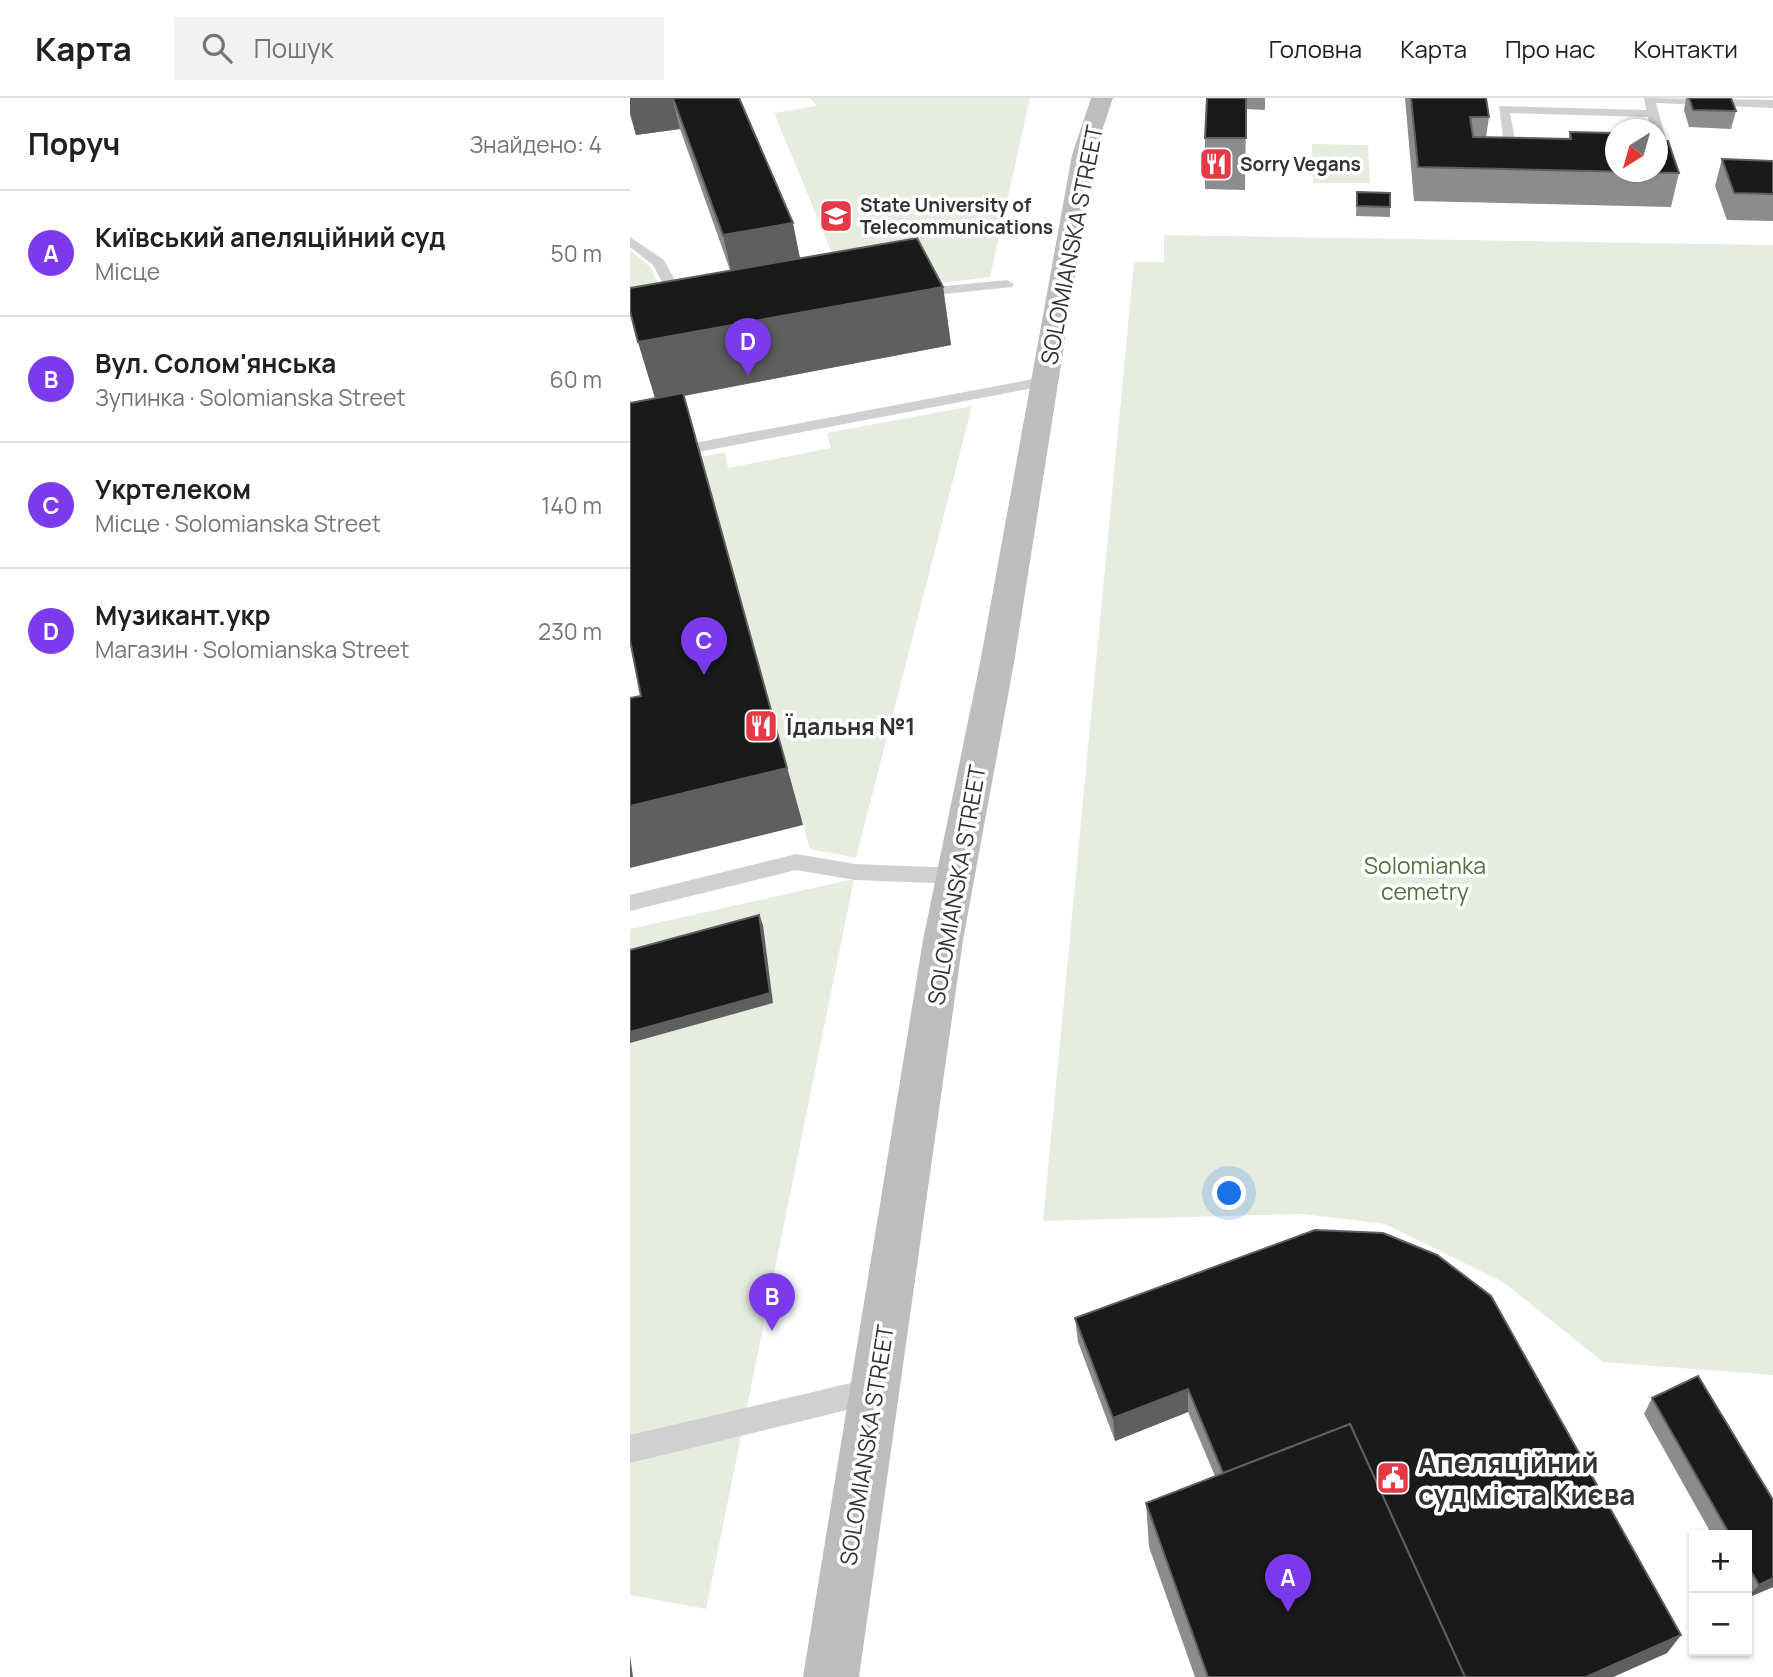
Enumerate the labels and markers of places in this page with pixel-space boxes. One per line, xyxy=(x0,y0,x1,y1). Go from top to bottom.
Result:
restaurant icon: Sorry Vegans xyxy=(1197,145,1235,183)
place label: Sorry Vegans xyxy=(1240,151,1361,177)
place label: State University of Telecommunications xyxy=(860,192,1053,240)
school or university icon: State University of Telecommunications xyxy=(817,197,855,235)
pin: D xyxy=(725,318,771,376)
pin: C xyxy=(681,617,727,675)
restaurant icon: Їдальня №1 xyxy=(742,707,780,745)
place label: Їдальня №1 xyxy=(785,710,915,742)
pin: B xyxy=(749,1273,795,1331)
place label: Апеляційний суд міста Києва xyxy=(1418,1443,1635,1513)
public building icon: Апеляційний суд міста Києва xyxy=(1374,1459,1412,1497)
pin: A xyxy=(1265,1554,1311,1612)

